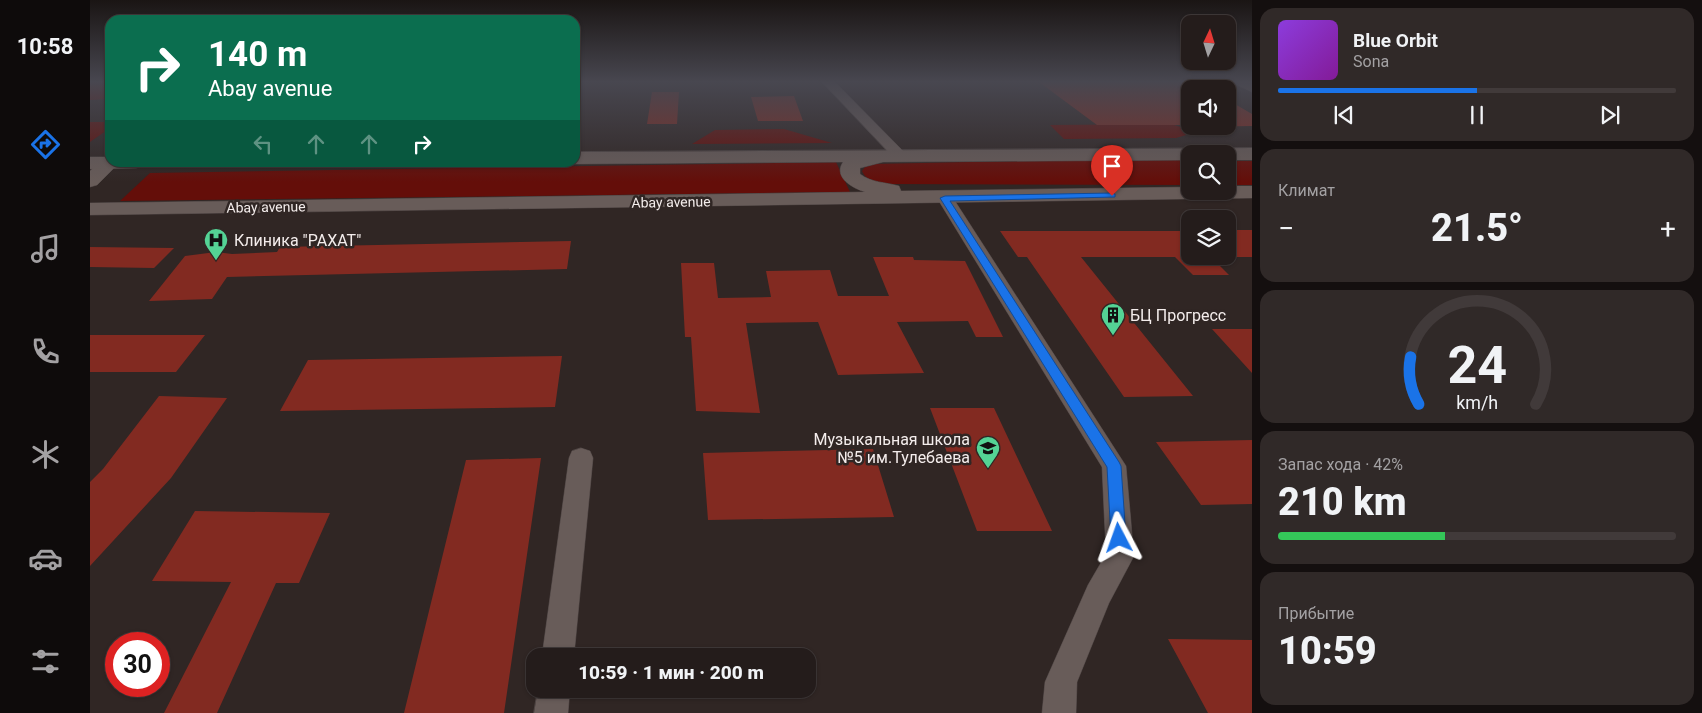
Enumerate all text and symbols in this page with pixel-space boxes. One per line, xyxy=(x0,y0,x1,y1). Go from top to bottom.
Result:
north arrow xyxy=(1181,15,1236,70)
map controls xyxy=(1181,15,1236,265)
text: Blue Orbit xyxy=(1353,29,1438,52)
text: 10:58 xyxy=(17,34,73,59)
text: 140 m xyxy=(208,34,307,75)
icon: right xyxy=(125,35,190,100)
text: Sona xyxy=(1353,52,1389,71)
text: Abay avenue xyxy=(208,76,332,101)
button: sound xyxy=(1181,80,1236,135)
icon: previous xyxy=(1330,101,1358,129)
icon: pause xyxy=(1463,101,1491,129)
icon: next xyxy=(1596,101,1624,129)
icon: directions xyxy=(28,127,63,162)
icon: left xyxy=(249,130,277,158)
icon: ahead xyxy=(302,130,330,158)
icon: ahead xyxy=(355,130,383,158)
icon: right xyxy=(408,130,436,158)
pin xyxy=(1091,145,1133,196)
button: search xyxy=(1181,145,1236,200)
icon: arrive xyxy=(1098,152,1126,180)
text: Климат xyxy=(1278,181,1335,200)
street label: Abay avenue xyxy=(631,193,711,211)
street label: Abay avenue xyxy=(226,198,306,216)
text: 21.5° xyxy=(1431,206,1523,250)
button: layers xyxy=(1181,210,1236,265)
text: − xyxy=(1278,212,1294,245)
text: + xyxy=(1660,212,1676,245)
hospital icon: Клиника "РАХАТ" xyxy=(203,227,229,261)
icon: music xyxy=(28,231,63,266)
place label: Клиника "РАХАТ" xyxy=(234,231,361,250)
building icon: БЦ Прогресс xyxy=(1100,302,1126,336)
place label: БЦ Прогресс xyxy=(1130,306,1226,325)
icon: phone xyxy=(28,334,63,369)
text: 24 xyxy=(1447,335,1507,396)
text: km/h xyxy=(1456,392,1498,413)
place label: Музыкальная школа №5 им.Тулебаева xyxy=(814,430,970,467)
school or university icon: Музыкальная школа №5 им.Тулебаева xyxy=(975,435,1001,469)
icon: climate xyxy=(28,437,63,472)
text: Запас хода · 42% xyxy=(1278,455,1403,474)
text: 210 km xyxy=(1278,480,1407,524)
position arrow xyxy=(1092,511,1144,563)
icon: car xyxy=(28,541,63,576)
text: Прибытие xyxy=(1278,604,1354,623)
text: 10:59 xyxy=(1278,629,1377,673)
speed limit sign: 30 xyxy=(105,632,170,697)
icon: filters xyxy=(28,644,63,679)
text: 10:59 · 1 мин · 200 m xyxy=(578,661,764,684)

